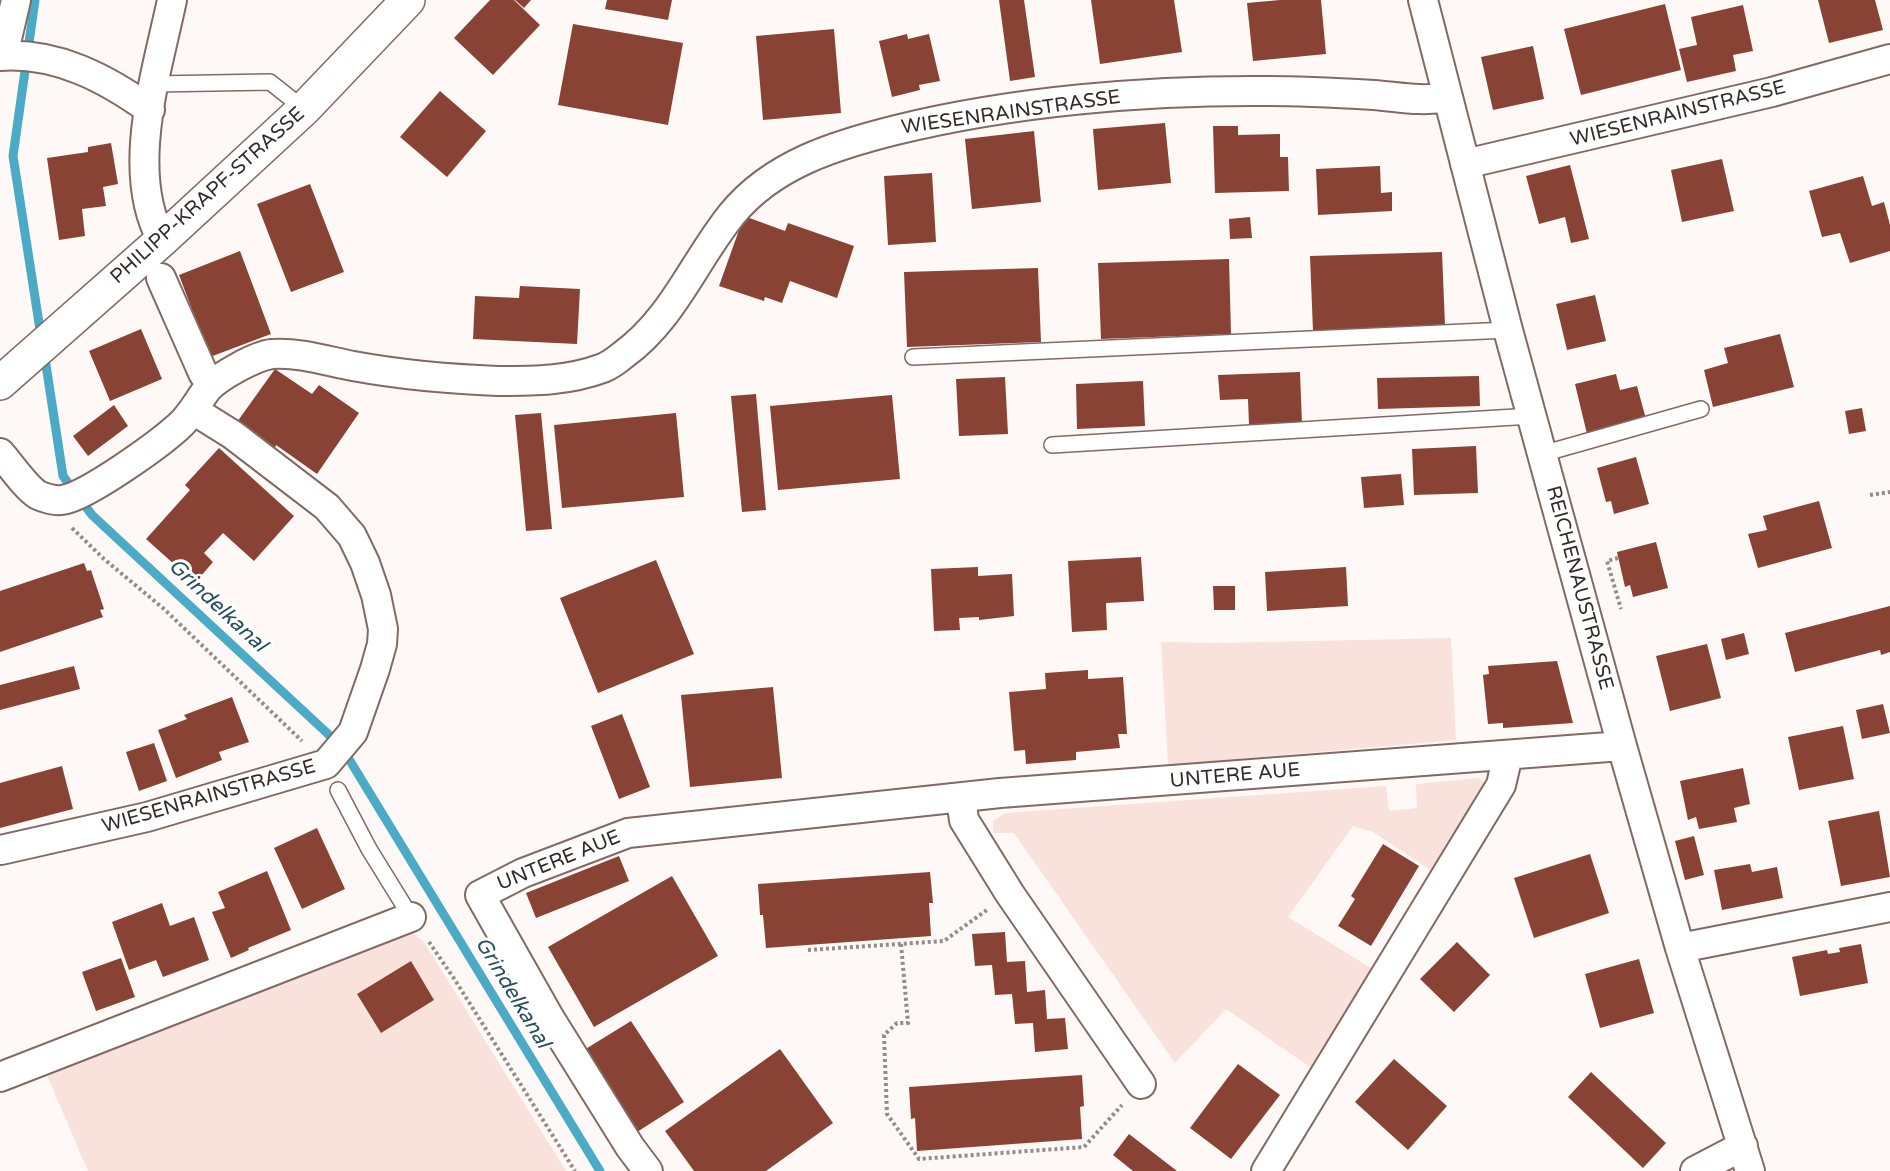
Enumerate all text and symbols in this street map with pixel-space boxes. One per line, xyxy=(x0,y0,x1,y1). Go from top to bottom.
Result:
street label: WIESENRAINSTRASSE xyxy=(1568,76,1788,152)
street label: WIESENRAINSTRASSE xyxy=(900,86,1122,140)
street label: PHILIPP-KRAPF-STRASSE xyxy=(106,103,310,289)
street label: REICHENAUSTRASSE xyxy=(1540,483,1618,693)
water label: Grindelkanal xyxy=(163,554,271,658)
street label: WIESENRAINSTRASSE xyxy=(99,755,319,839)
street label: UNTERE AUE xyxy=(1169,758,1301,794)
street label: UNTERE AUE xyxy=(494,825,624,897)
water label: Grindelkanal xyxy=(469,933,555,1053)

